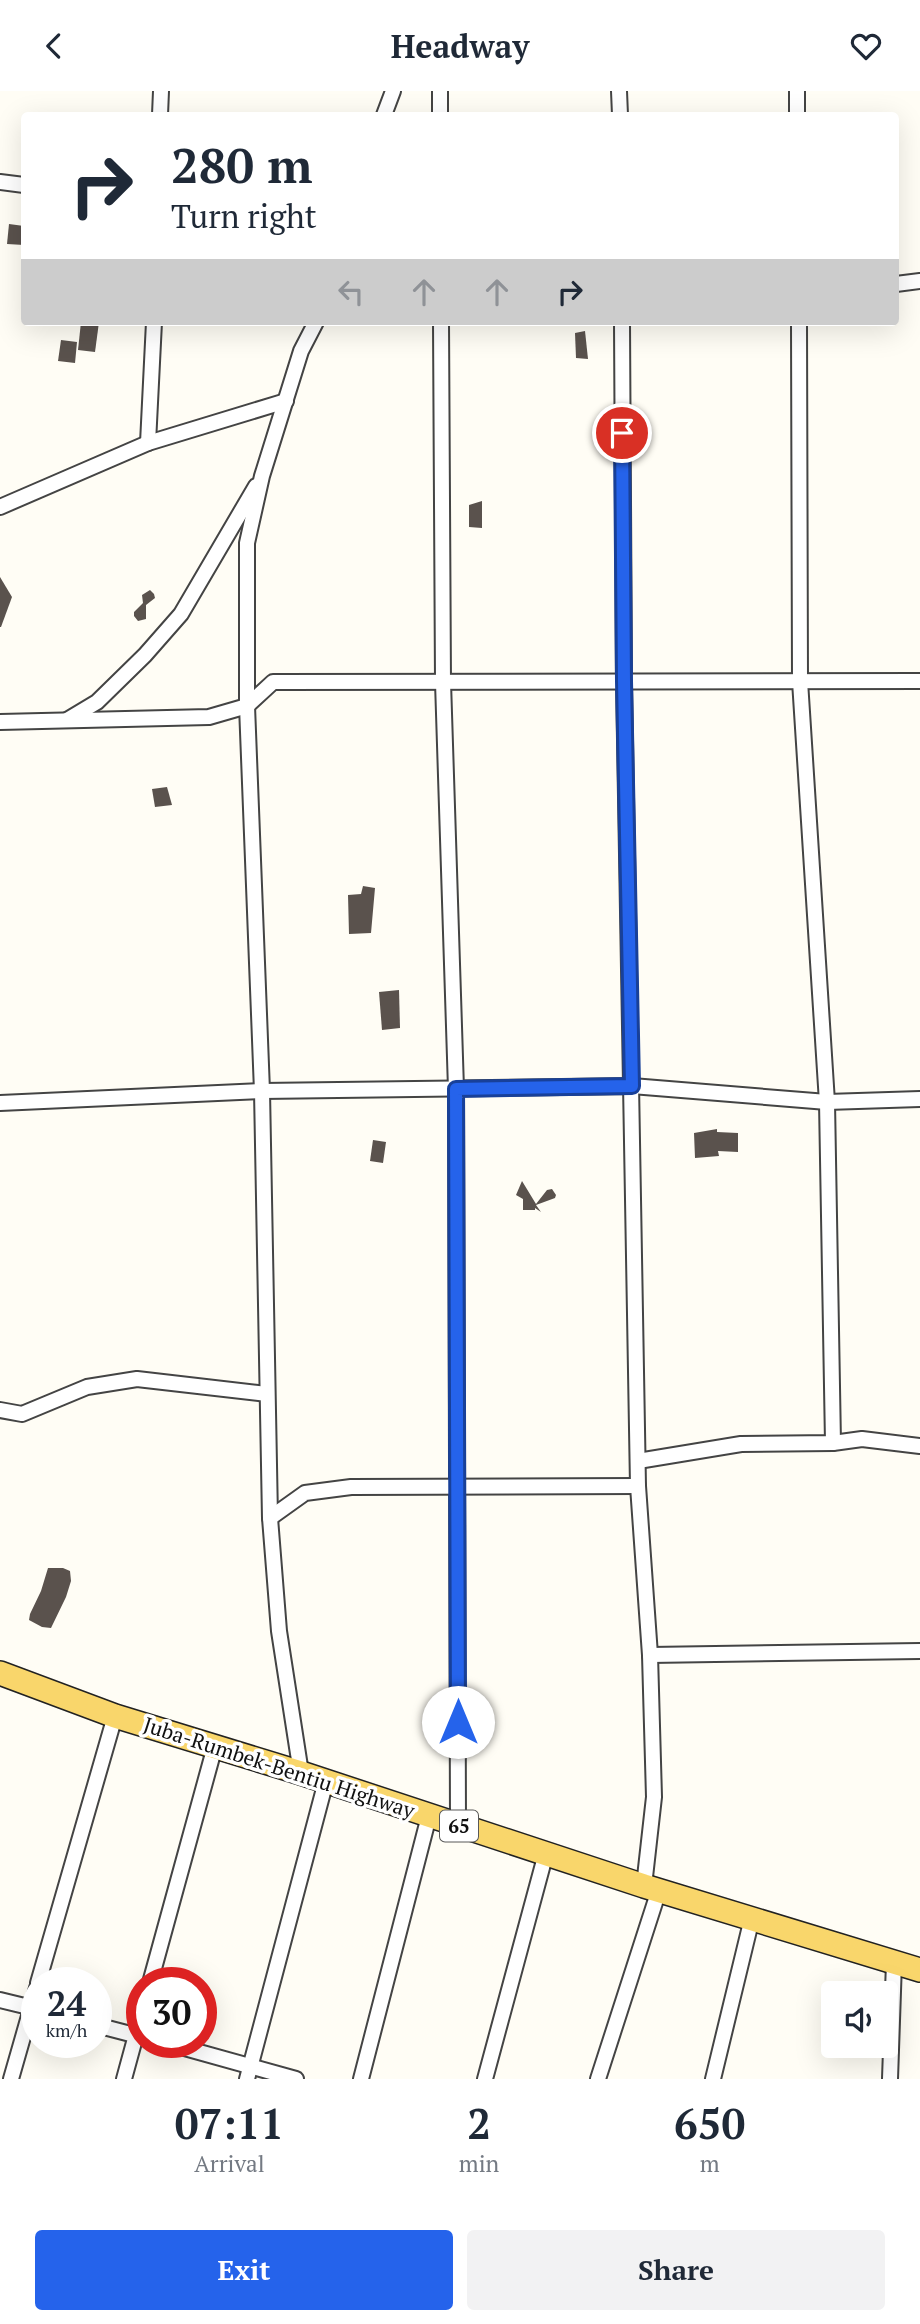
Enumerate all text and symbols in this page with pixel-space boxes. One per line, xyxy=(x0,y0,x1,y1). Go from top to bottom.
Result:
text: Headway xyxy=(391,25,529,67)
icon: back xyxy=(35,27,73,65)
icon: heart xyxy=(847,27,885,65)
text: 280 m xyxy=(171,132,313,197)
icon: right xyxy=(56,140,147,231)
text: Turn right xyxy=(171,195,317,237)
icon: left xyxy=(332,273,370,311)
icon: ahead xyxy=(405,273,443,311)
icon: ahead xyxy=(478,273,516,311)
icon: right xyxy=(551,273,589,311)
pin xyxy=(592,403,652,463)
icon: arrive xyxy=(603,414,641,452)
position arrow xyxy=(421,1685,495,1759)
street label: Juba-Rumbek-Bentiu Highway xyxy=(140,1710,419,1824)
road number: 65 xyxy=(440,1811,478,1841)
speed limit sign: 30 xyxy=(126,1967,217,2058)
text: 24 xyxy=(47,1980,86,2026)
map controls xyxy=(821,1981,898,2058)
button: sound xyxy=(821,1981,898,2058)
text: km/h xyxy=(46,2018,87,2042)
text: 07:11 xyxy=(175,2095,284,2151)
text: 2 xyxy=(467,2095,491,2151)
text: 650 xyxy=(674,2095,745,2151)
text: Arrival xyxy=(194,2148,265,2179)
text: min xyxy=(459,2148,499,2179)
text: m xyxy=(700,2148,720,2179)
button: Exit xyxy=(35,2230,453,2310)
button: Share xyxy=(467,2230,885,2310)

